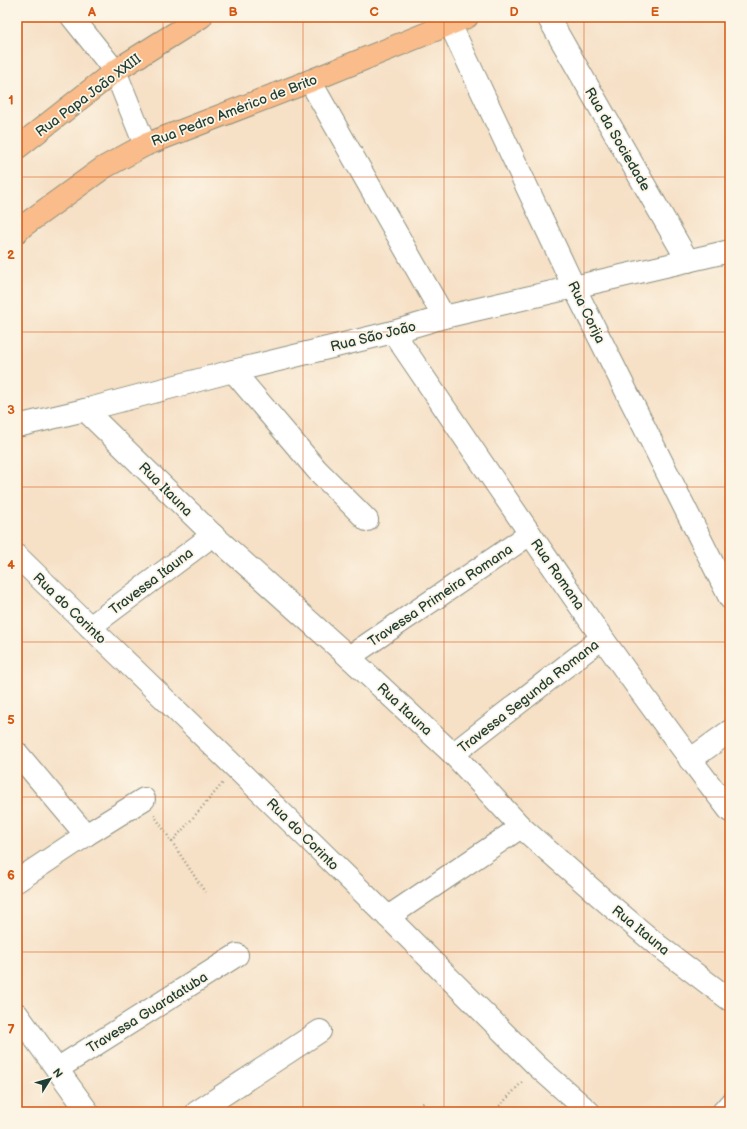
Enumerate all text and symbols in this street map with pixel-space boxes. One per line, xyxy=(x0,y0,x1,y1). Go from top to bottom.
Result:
text: A xyxy=(87,4,96,20)
text: B xyxy=(228,4,238,20)
text: C xyxy=(369,4,379,20)
text: D xyxy=(509,4,519,20)
text: E xyxy=(651,4,660,20)
street label: Rua Papa João XXIII xyxy=(32,50,144,141)
street label: Rua Pedro Américo de Brito xyxy=(149,71,320,150)
street label: Rua da Sociedade xyxy=(581,84,654,194)
text: 1 xyxy=(8,92,14,108)
text: 2 xyxy=(7,247,15,263)
street label: Rua Corija xyxy=(564,278,609,346)
street label: Rua São João xyxy=(329,318,418,355)
text: 3 xyxy=(7,402,15,418)
street label: Rua Itauna xyxy=(135,459,196,520)
street label: Rua Romana xyxy=(527,536,588,613)
street label: Travessa Primeira Romana xyxy=(365,541,516,650)
street label: Travessa Itauna xyxy=(106,544,197,618)
text: 4 xyxy=(7,557,15,573)
street label: Rua do Corinto xyxy=(30,569,110,648)
street label: Travessa Segunda Romana xyxy=(454,636,602,757)
street label: Rua Itauna xyxy=(374,680,436,739)
text: 5 xyxy=(7,712,15,728)
street label: Rua do Corinto xyxy=(263,795,342,874)
text: 6 xyxy=(7,867,15,883)
street label: Rua Itauna xyxy=(608,902,673,959)
street label: Travessa Guaratatuba xyxy=(84,968,211,1057)
text: 7 xyxy=(7,1022,15,1038)
north arrow xyxy=(30,1059,70,1099)
text: N xyxy=(50,1066,65,1080)

